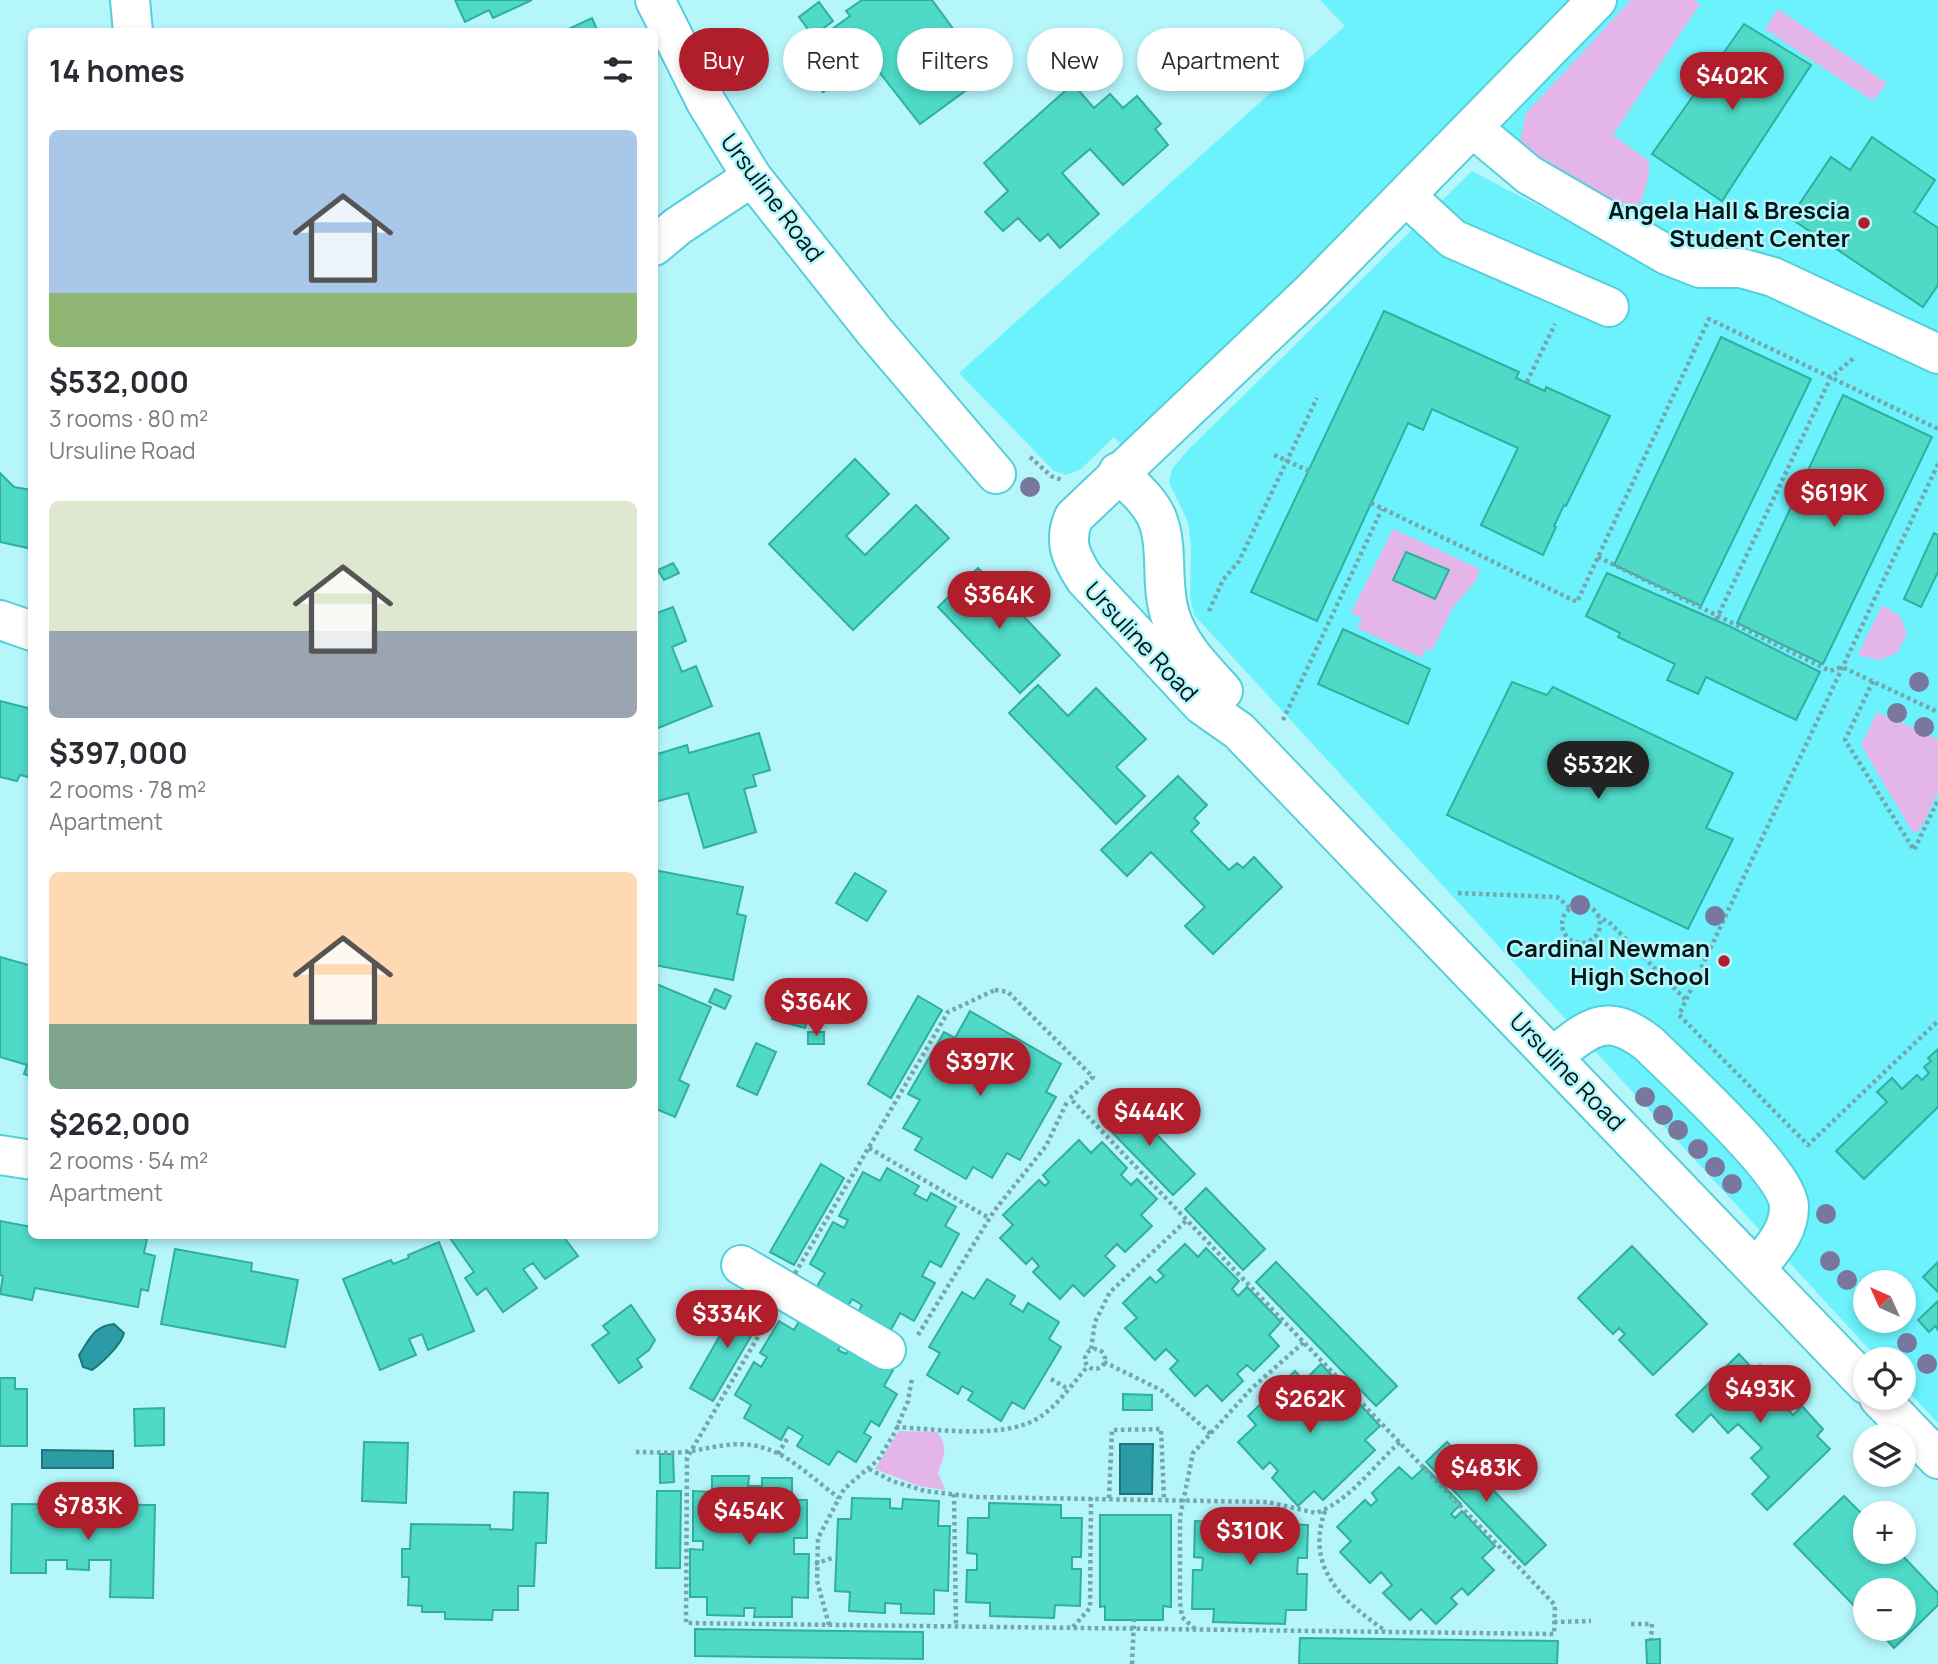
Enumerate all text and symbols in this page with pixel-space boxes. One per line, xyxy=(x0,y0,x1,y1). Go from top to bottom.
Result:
chip: Buy xyxy=(679,28,769,91)
chip: Rent xyxy=(783,28,883,91)
chip: Filters xyxy=(897,28,1013,91)
chip: New xyxy=(1027,28,1123,91)
chip: Apartment xyxy=(1137,28,1304,91)
text: 14 homes xyxy=(49,50,185,91)
icon: filters xyxy=(599,51,637,89)
pin: $402K xyxy=(1683,52,1781,112)
text: $402K xyxy=(1696,59,1768,91)
street label: Ursuline Road xyxy=(714,126,832,268)
icon: home xyxy=(280,175,406,301)
place label: Angela Hall & Brescia Student Center xyxy=(1608,193,1850,254)
marker: Angela Hall & Brescia Student Center xyxy=(1856,215,1872,231)
text: $532,000 xyxy=(49,361,189,402)
text: 3 rooms · 80 m² xyxy=(49,402,208,434)
text: Ursuline Road xyxy=(49,434,196,466)
pin: $619K xyxy=(1785,470,1883,529)
text: $619K xyxy=(1800,476,1868,508)
icon: home xyxy=(280,546,406,672)
pin: $364K xyxy=(950,572,1048,631)
street label: Ursuline Road xyxy=(1078,574,1206,708)
text: $364K xyxy=(964,578,1035,610)
text: $397,000 xyxy=(49,732,188,773)
pin: $532K xyxy=(1549,742,1647,801)
text: $532K xyxy=(1563,748,1633,780)
text: 2 rooms · 78 m² xyxy=(49,773,206,805)
text: Apartment xyxy=(49,805,163,837)
icon: home xyxy=(280,917,406,1043)
place label: Cardinal Newman High School xyxy=(1506,931,1710,992)
marker: Cardinal Newman High School xyxy=(1716,953,1732,969)
pin: $364K xyxy=(767,978,865,1038)
text: $364K xyxy=(781,985,852,1017)
street label: Ursuline Road xyxy=(1503,1005,1633,1137)
pin: $397K xyxy=(931,1038,1029,1098)
text: $397K xyxy=(945,1045,1015,1077)
pin: $444K xyxy=(1100,1088,1198,1148)
text: $444K xyxy=(1114,1095,1184,1127)
text: $262,000 xyxy=(49,1103,191,1144)
text: 2 rooms · 54 m² xyxy=(49,1144,208,1176)
text: Apartment xyxy=(49,1176,163,1208)
north arrow xyxy=(1853,1270,1916,1334)
map controls xyxy=(1853,1270,1916,1641)
pin: $334K xyxy=(678,1290,776,1350)
text: $334K xyxy=(692,1297,762,1329)
button: locate xyxy=(1853,1347,1916,1410)
pin: $493K xyxy=(1711,1366,1809,1425)
text: $493K xyxy=(1725,1372,1795,1404)
pin: $262K xyxy=(1261,1376,1359,1435)
text: $262K xyxy=(1274,1382,1346,1414)
button: layers xyxy=(1853,1424,1916,1487)
pin: $483K xyxy=(1437,1444,1535,1504)
text: $483K xyxy=(1451,1451,1521,1483)
pin: $783K xyxy=(39,1482,137,1542)
pin: $454K xyxy=(700,1488,798,1547)
text: $783K xyxy=(53,1489,123,1521)
text: $454K xyxy=(714,1494,784,1526)
button: + xyxy=(1853,1501,1916,1564)
pin: $310K xyxy=(1201,1508,1299,1567)
text: $310K xyxy=(1216,1514,1284,1546)
button: − xyxy=(1853,1578,1916,1641)

